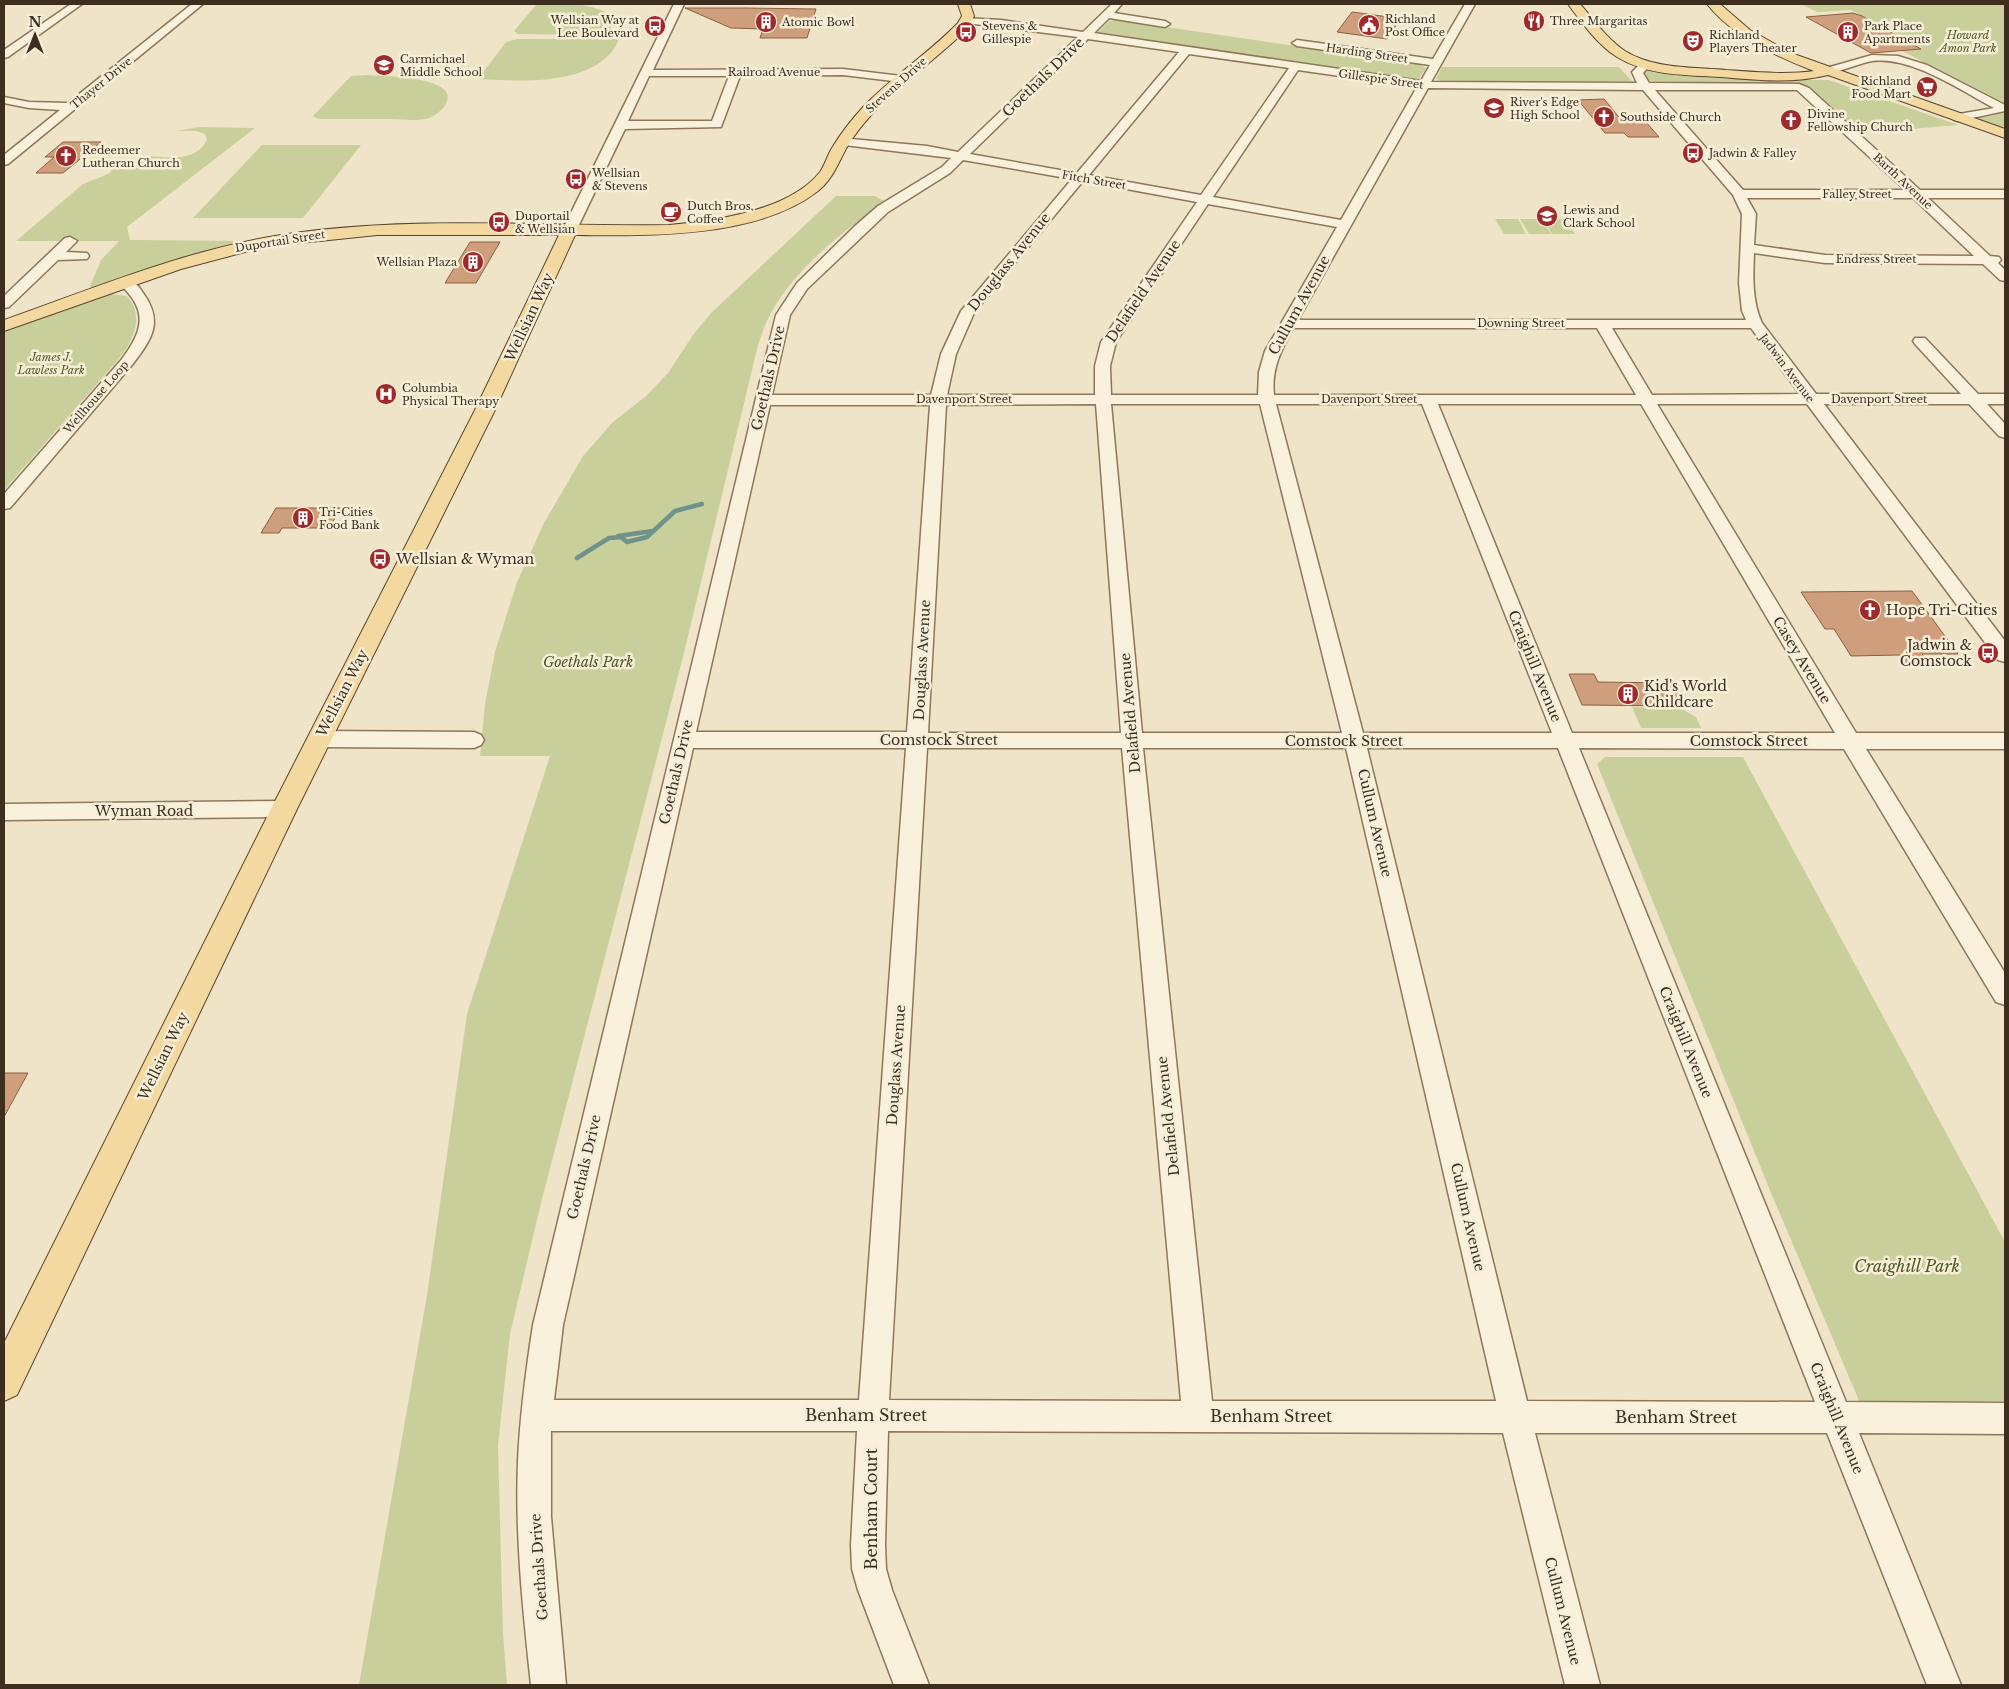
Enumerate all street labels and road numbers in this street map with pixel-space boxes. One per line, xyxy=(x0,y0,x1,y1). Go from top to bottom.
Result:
street label: Goethals Drive xyxy=(998,33,1088,121)
street label: Harding Street xyxy=(1325,40,1410,66)
street label: Thayer Drive xyxy=(67,54,135,112)
street label: Stevens Drive xyxy=(863,54,929,116)
street label: Railroad Avenue xyxy=(728,65,820,79)
street label: Gillespie Street xyxy=(1338,66,1425,92)
street label: Barth Avenue xyxy=(1870,150,1936,212)
street label: Fitch Street xyxy=(1061,167,1128,193)
street label: Falley Street xyxy=(1822,187,1892,201)
street label: Douglass Avenue xyxy=(964,209,1054,315)
street label: Duportail Street xyxy=(234,227,327,255)
street label: Delafield Avenue xyxy=(1102,236,1184,346)
street label: Cullum Avenue xyxy=(1264,252,1334,358)
street label: Endress Street xyxy=(1836,252,1917,266)
street label: Wellsian Way xyxy=(500,270,557,365)
street label: Downing Street xyxy=(1477,316,1566,330)
street label: Goethals Drive xyxy=(747,324,789,432)
street label: Jadwin Avenue xyxy=(1755,329,1817,405)
street label: Wellhouse Loop xyxy=(60,358,131,437)
street label: Davenport Street xyxy=(916,392,1013,406)
street label: Davenport Street xyxy=(1321,392,1418,406)
street label: Davenport Street xyxy=(1831,392,1928,406)
street label: Douglass Avenue xyxy=(910,599,934,721)
street label: Craighill Avenue xyxy=(1504,607,1566,725)
street label: Casey Avenue xyxy=(1769,613,1835,707)
street label: Wellsian Way xyxy=(312,646,372,741)
street label: Delafield Avenue xyxy=(1116,652,1144,774)
street label: Goethals Drive xyxy=(655,718,697,826)
street label: Comstock Street xyxy=(880,731,999,749)
street label: Comstock Street xyxy=(1285,732,1404,750)
street label: Comstock Street xyxy=(1690,732,1809,750)
street label: Cullum Avenue xyxy=(1354,767,1396,879)
street label: Wyman Road xyxy=(94,802,194,820)
street label: Craighill Avenue xyxy=(1655,983,1717,1101)
street label: Douglass Avenue xyxy=(883,1004,909,1126)
street label: Wellsian Way xyxy=(133,1009,192,1104)
street label: Delafield Avenue xyxy=(1153,1055,1183,1177)
street label: Goethals Drive xyxy=(563,1113,605,1221)
street label: Cullum Avenue xyxy=(1447,1161,1489,1273)
street label: Craighill Avenue xyxy=(1806,1359,1868,1477)
street label: Benham Street xyxy=(805,1405,927,1425)
street label: Benham Street xyxy=(1210,1406,1332,1426)
street label: Benham Street xyxy=(1615,1407,1737,1427)
street label: Benham Court xyxy=(861,1448,881,1570)
street label: Goethals Drive xyxy=(526,1513,552,1621)
street label: Cullum Avenue xyxy=(1541,1555,1585,1667)

